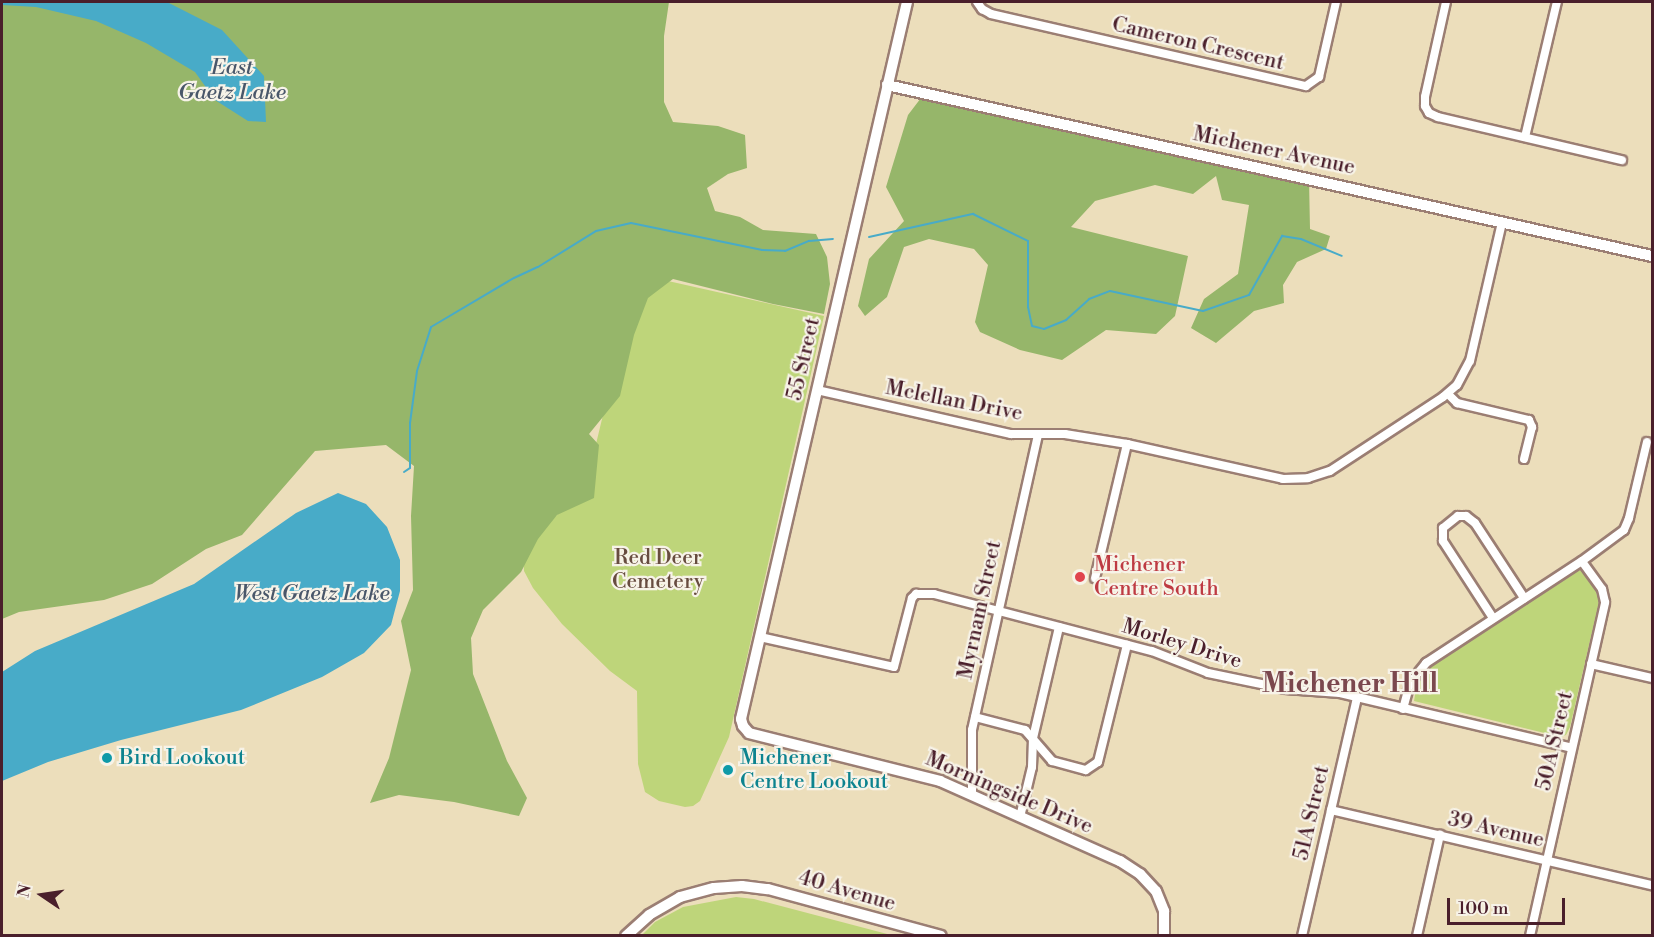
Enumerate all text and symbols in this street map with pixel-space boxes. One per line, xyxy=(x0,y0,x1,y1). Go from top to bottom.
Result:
street label: Cameron Crescent xyxy=(1110,12,1286,76)
water label: East Gaetz Lake xyxy=(178,54,286,106)
street label: Michener Avenue xyxy=(1191,122,1357,180)
street label: 55 Street xyxy=(782,315,826,403)
street label: Mclellan Drive xyxy=(883,375,1025,427)
street label: Myrnam Street xyxy=(953,538,1007,682)
park label: Red Deer Cemetery xyxy=(612,545,704,595)
place label: Michener Centre South xyxy=(1094,552,1219,602)
marker: Michener Centre South xyxy=(1071,568,1089,586)
water label: West Gaetz Lake xyxy=(234,581,390,607)
street label: Morley Drive xyxy=(1119,614,1245,674)
district label: Michener Hill xyxy=(1262,669,1438,701)
street label: 50A Street xyxy=(1531,689,1579,793)
place label: Bird Lookout xyxy=(119,745,245,771)
place label: Michener Centre Lookout xyxy=(740,745,888,795)
street label: Morningside Drive xyxy=(922,746,1096,840)
marker: Bird Lookout xyxy=(100,751,114,765)
marker: Michener Centre Lookout xyxy=(721,763,735,777)
street label: 51A Street xyxy=(1289,763,1335,863)
street label: 39 Avenue xyxy=(1445,807,1547,853)
north arrow xyxy=(12,865,72,925)
street label: 40 Avenue xyxy=(795,865,899,917)
text: N xyxy=(13,883,36,899)
scale bar xyxy=(1450,886,1568,924)
text: 100 m xyxy=(1458,897,1509,920)

